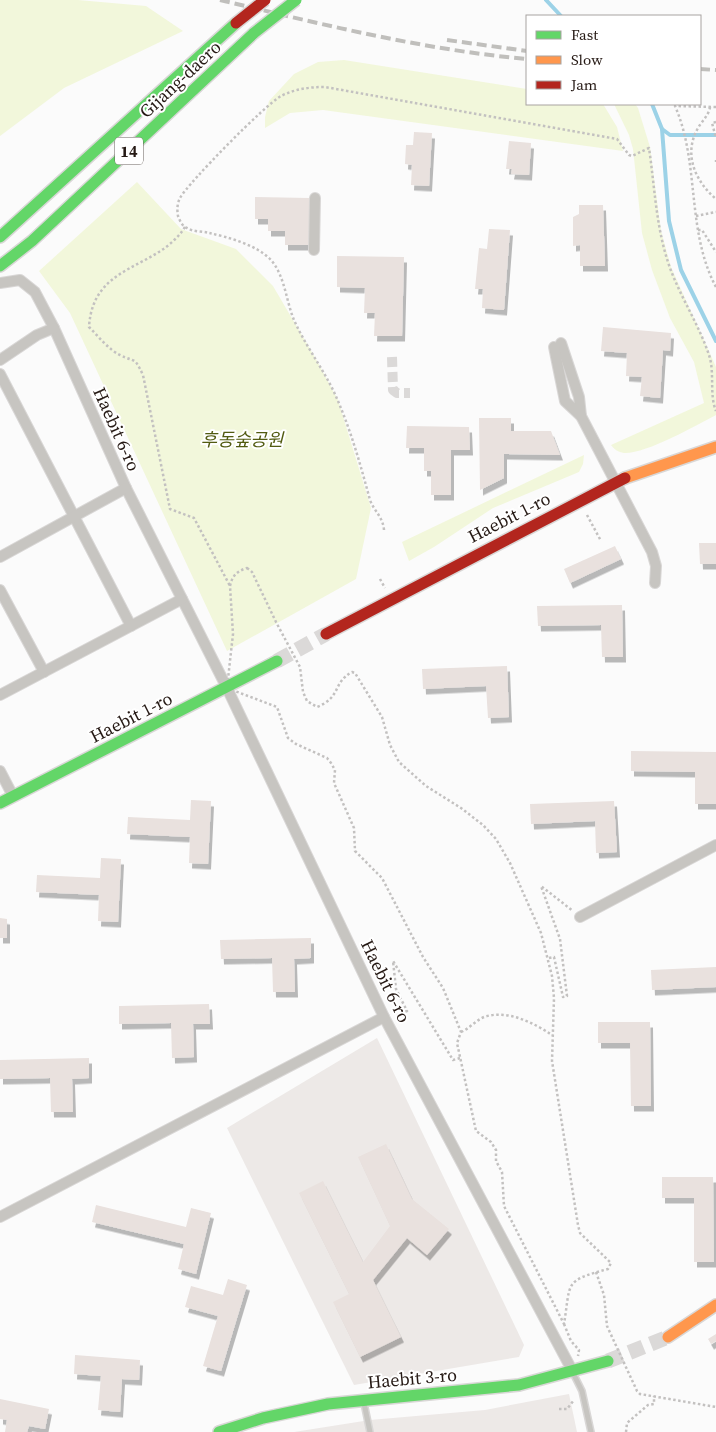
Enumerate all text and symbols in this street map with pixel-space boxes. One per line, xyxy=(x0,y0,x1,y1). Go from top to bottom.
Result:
legend xyxy=(526,15,701,105)
text: Fast xyxy=(571,24,598,45)
street label: Gijang-daero xyxy=(134,35,226,123)
text: Slow xyxy=(571,49,603,70)
text: Jam xyxy=(570,74,598,95)
road number: 14 xyxy=(115,138,143,164)
street label: Haebit 6-ro xyxy=(87,383,147,475)
park label: 후동숲공원 xyxy=(201,427,285,452)
street label: Haebit 1-ro xyxy=(463,485,555,549)
street label: Haebit 1-ro xyxy=(85,685,177,749)
street label: Haebit 6-ro xyxy=(355,935,417,1027)
street label: Haebit 3-ro xyxy=(366,1362,458,1394)

